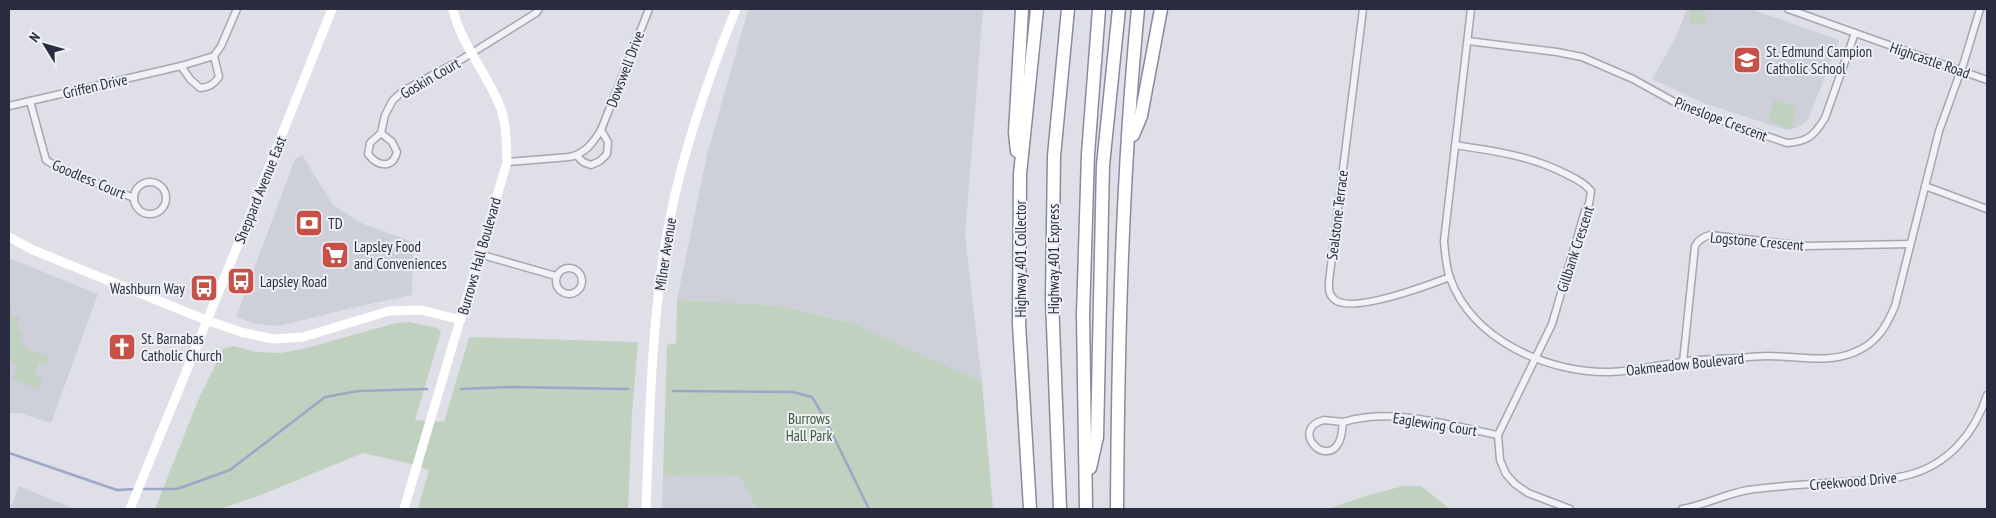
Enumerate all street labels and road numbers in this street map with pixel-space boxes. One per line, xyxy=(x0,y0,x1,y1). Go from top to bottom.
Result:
street label: Dowswell Drive xyxy=(602,28,648,110)
street label: Highcastle Road xyxy=(1887,37,1973,83)
street label: Goskin Court xyxy=(397,53,463,103)
street label: Griffen Drive xyxy=(61,69,129,103)
street label: Pineslope Crescent xyxy=(1672,93,1770,145)
street label: Sheppard Avenue East xyxy=(230,133,290,247)
street label: Goodless Court xyxy=(49,155,129,203)
street label: Sealstone Terrace xyxy=(1322,169,1352,261)
street label: Burrows Hall Boulevard xyxy=(453,195,505,317)
street label: Highway 401 Collector xyxy=(1011,200,1030,317)
street label: Highway 401 Express xyxy=(1044,204,1063,314)
street label: Gillbank Crescent xyxy=(1552,204,1598,294)
street label: Milner Avenue xyxy=(650,216,680,292)
street label: Logstone Crescent xyxy=(1709,227,1805,255)
street label: Oakmeadow Boulevard xyxy=(1625,348,1745,380)
street label: Eaglewing Court xyxy=(1392,408,1478,440)
street label: Creekwood Drive xyxy=(1809,468,1897,494)

